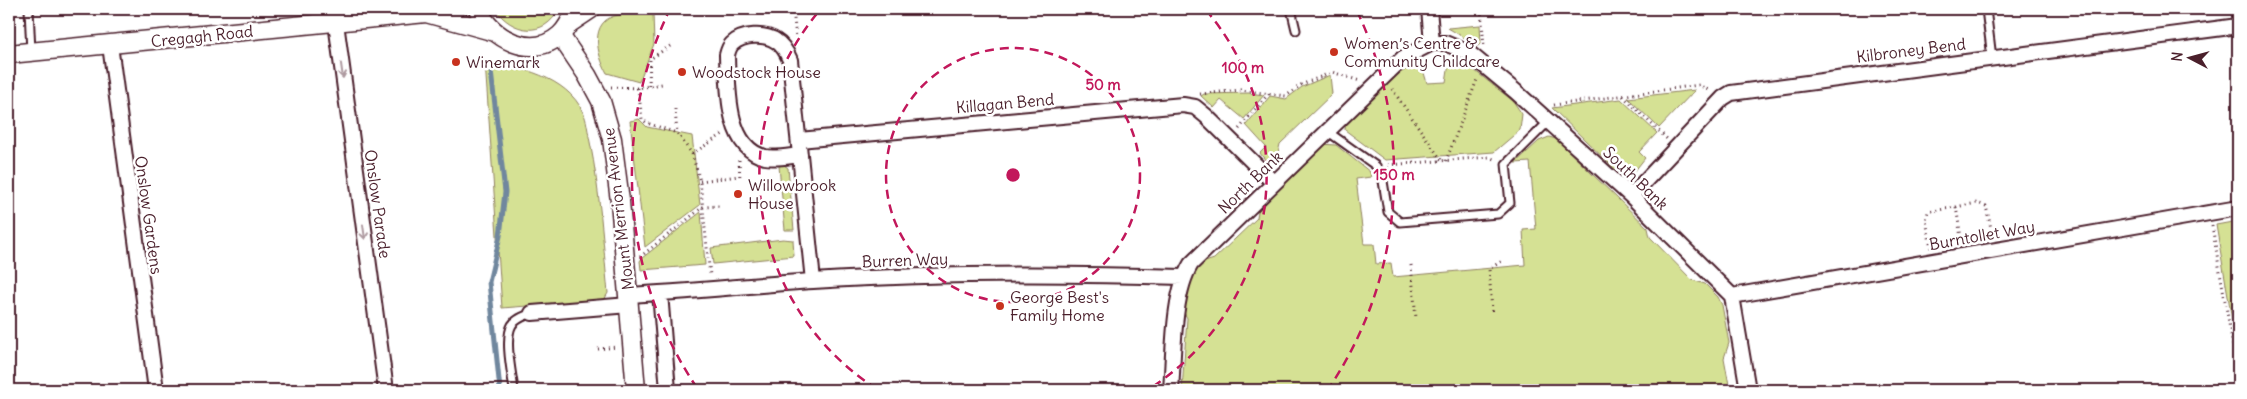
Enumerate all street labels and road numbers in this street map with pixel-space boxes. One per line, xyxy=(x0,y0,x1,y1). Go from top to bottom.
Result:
street label: Cregagh Road xyxy=(150,21,254,51)
street label: Kilbroney Bend xyxy=(1855,33,1967,67)
street label: Killagan Bend xyxy=(955,89,1055,117)
street label: Mount Merrion Avenue xyxy=(598,127,638,291)
street label: South Bank xyxy=(1599,142,1673,214)
street label: North Bank xyxy=(1214,146,1286,218)
street label: Onslow Parade xyxy=(360,148,396,260)
street label: Onslow Gardens xyxy=(131,154,167,276)
street label: Burntollet Way xyxy=(1928,216,2036,254)
street label: Burren Way xyxy=(862,249,948,271)

